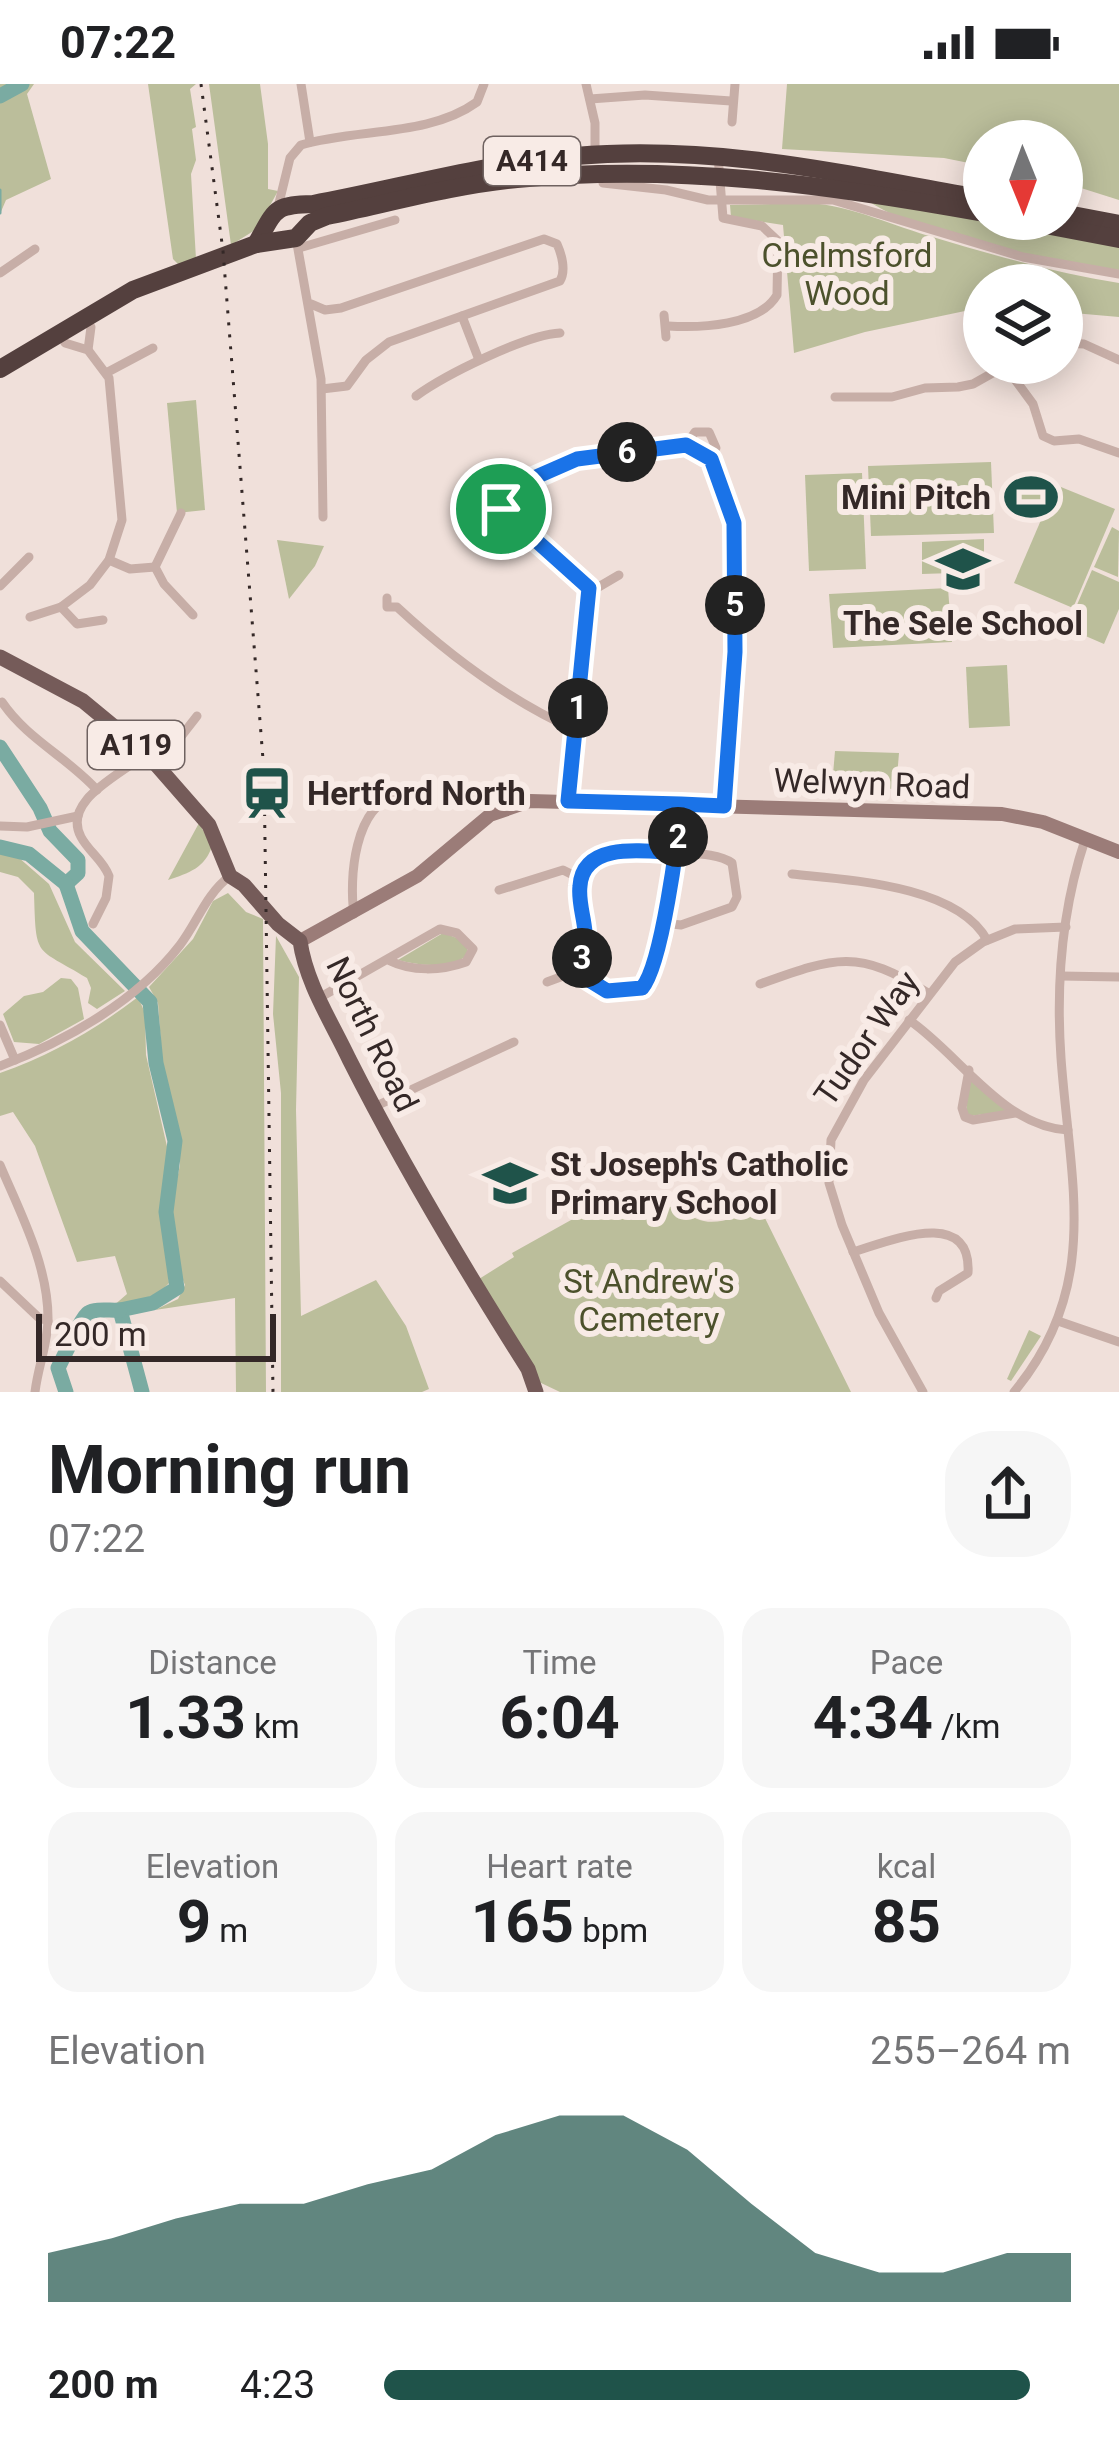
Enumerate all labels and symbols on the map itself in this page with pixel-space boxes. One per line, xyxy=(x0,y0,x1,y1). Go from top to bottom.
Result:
north arrow xyxy=(963,120,1083,240)
road number: A414 xyxy=(484,137,580,185)
park label: Chelmsford Wood xyxy=(762,236,932,313)
pin: 6 xyxy=(597,422,657,482)
pin xyxy=(450,458,552,560)
sports icon: Mini Pitch xyxy=(1002,468,1060,526)
place label: Mini Pitch xyxy=(841,478,991,517)
school or university icon: The Sele School xyxy=(934,540,992,598)
pin: 5 xyxy=(705,575,765,635)
place label: The Sele School xyxy=(843,604,1083,643)
pin: 1 xyxy=(548,678,608,738)
road number: A119 xyxy=(88,721,184,769)
street label: Welwyn Road xyxy=(773,761,971,806)
station icon: Hertford North xyxy=(238,764,296,822)
place label: Hertford North xyxy=(307,774,526,813)
pin: 2 xyxy=(648,807,708,867)
pin: 3 xyxy=(552,928,612,988)
street label: North Road xyxy=(318,951,427,1118)
street label: Tudor Way xyxy=(806,963,927,1113)
place label: St Joseph's Catholic Primary School xyxy=(550,1145,848,1222)
school or university icon: St Joseph's Catholic Primary School xyxy=(481,1154,539,1212)
park label: St Andrew's Cemetery xyxy=(563,1262,735,1339)
scale bar xyxy=(36,1308,276,1361)

